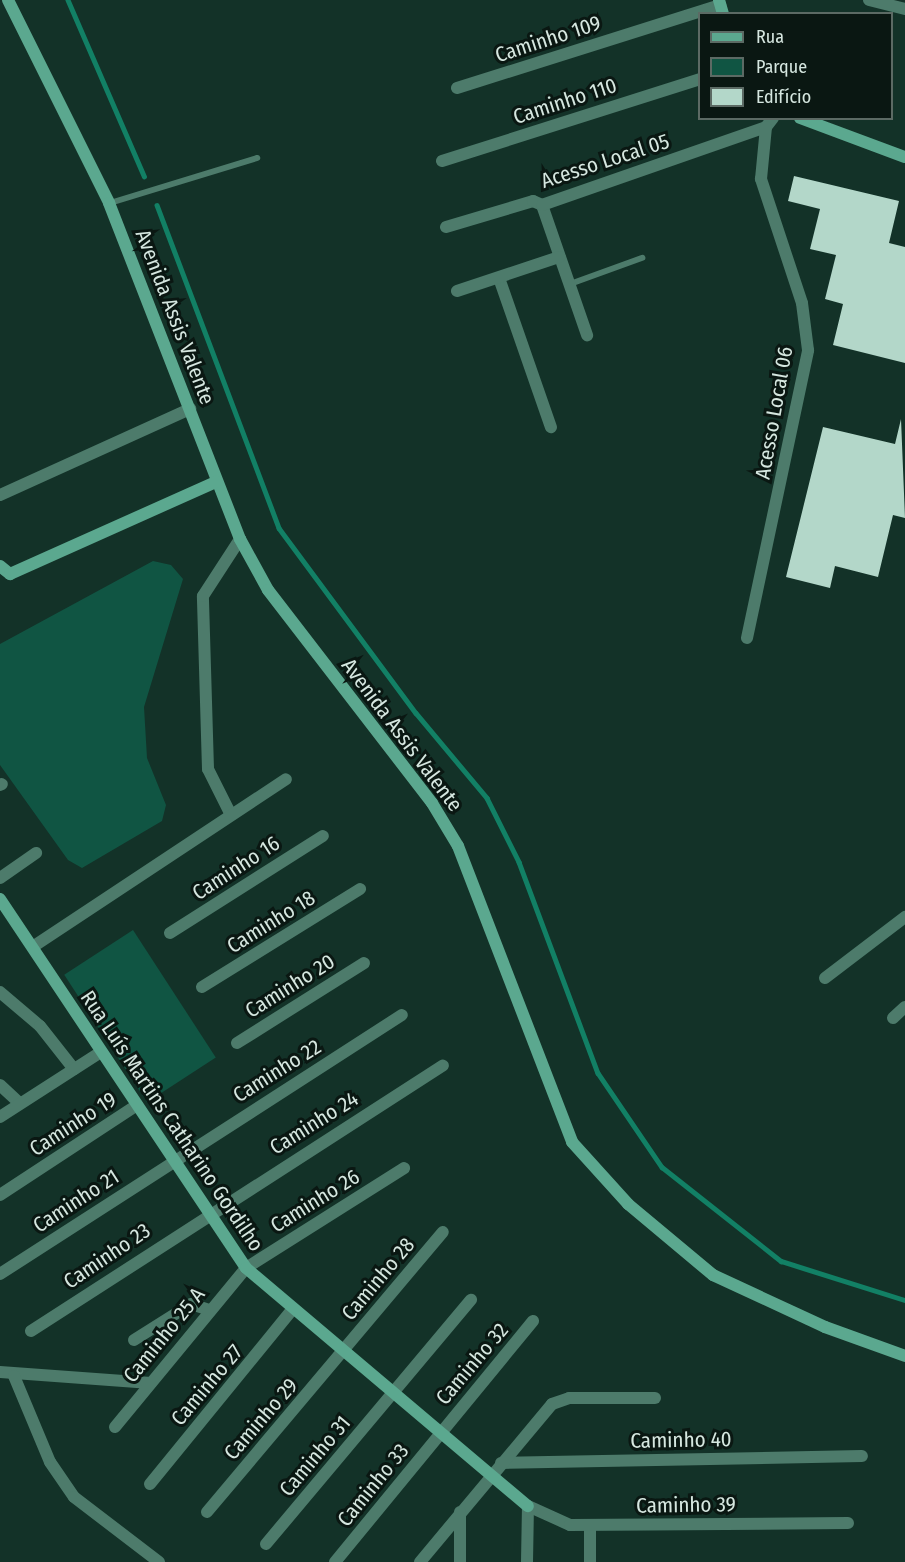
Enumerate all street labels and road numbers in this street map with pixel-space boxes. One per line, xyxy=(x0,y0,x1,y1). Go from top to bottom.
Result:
street label: Caminho 109 xyxy=(492,10,604,68)
street label: Caminho 110 xyxy=(510,72,620,130)
street label: Acesso Local 05 xyxy=(538,128,672,194)
street label: Avenida Assis Valente xyxy=(130,226,220,408)
street label: Acesso Local 06 xyxy=(750,345,798,481)
street label: Avenida Assis Valente xyxy=(336,653,468,817)
street label: Caminho 16 xyxy=(188,830,284,906)
street label: Caminho 18 xyxy=(222,885,320,959)
street label: Caminho 20 xyxy=(241,949,339,1023)
street label: Rua Luís Martins Catharino Gordilho xyxy=(75,986,269,1256)
street label: Caminho 22 xyxy=(228,1034,326,1108)
street label: Caminho 24 xyxy=(265,1086,363,1160)
street label: Caminho 19 xyxy=(25,1087,121,1161)
street label: Caminho 21 xyxy=(28,1164,124,1238)
street label: Caminho 26 xyxy=(266,1164,364,1238)
street label: Caminho 23 xyxy=(59,1218,155,1294)
street label: Caminho 28 xyxy=(336,1233,420,1325)
street label: Caminho 25 A xyxy=(118,1282,210,1388)
street label: Caminho 32 xyxy=(431,1318,513,1410)
street label: Caminho 27 xyxy=(166,1339,248,1431)
street label: Caminho 29 xyxy=(219,1373,303,1465)
street label: Caminho 31 xyxy=(274,1411,356,1501)
street label: Caminho 40 xyxy=(630,1427,732,1453)
street label: Caminho 33 xyxy=(332,1439,414,1531)
street label: Caminho 39 xyxy=(636,1492,736,1518)

